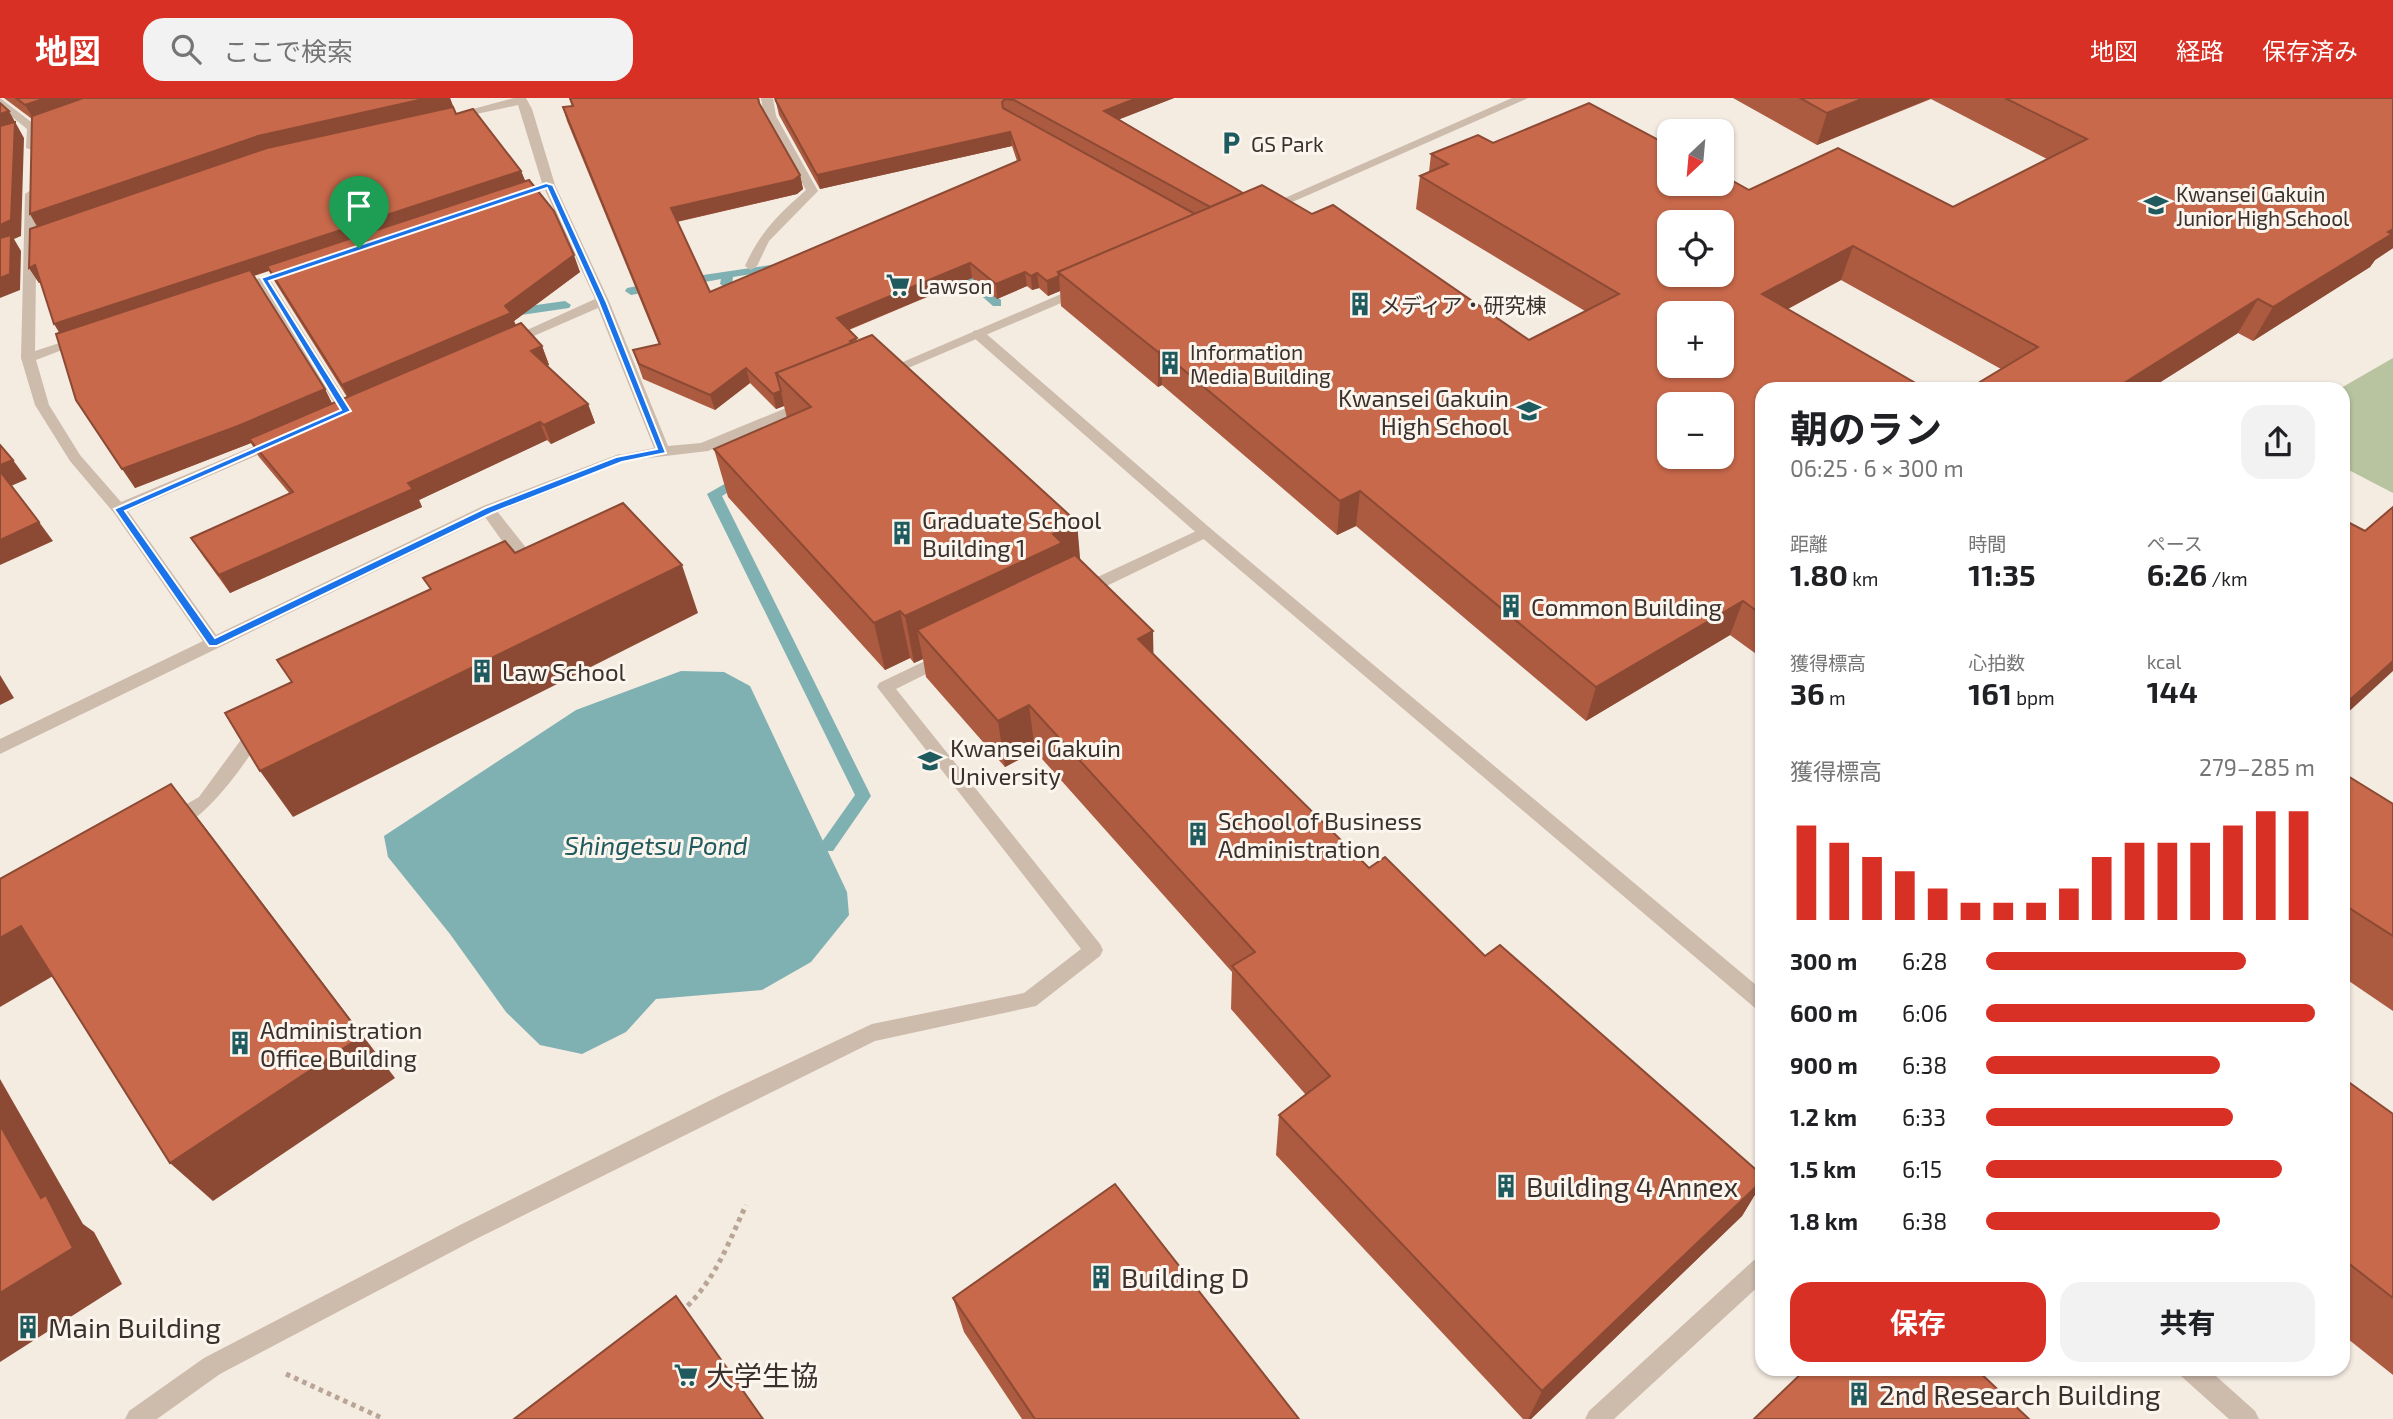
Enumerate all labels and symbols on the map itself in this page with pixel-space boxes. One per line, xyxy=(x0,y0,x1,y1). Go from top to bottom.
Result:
north arrow xyxy=(1657,119,1734,196)
parking icon: GS Park xyxy=(1217,129,1245,157)
place label: GS Park xyxy=(1251,131,1324,156)
pin xyxy=(329,176,389,248)
place label: Kwansei Gakuin Junior High School xyxy=(2176,181,2350,230)
school or university icon: Kwansei Gakuin Junior High School xyxy=(2142,191,2170,219)
supermarket icon: Lawson xyxy=(884,271,912,299)
place label: Lawson xyxy=(918,273,992,298)
building icon: メディア・研究棟 xyxy=(1346,290,1374,318)
place label: メディア・研究棟 xyxy=(1380,292,1547,317)
place label: Information Media Building xyxy=(1190,339,1331,388)
building icon: Information Media Building xyxy=(1156,349,1184,377)
place label: Kwansei Gakuin High School xyxy=(1338,383,1509,440)
school or university icon: Kwansei Gakuin High School xyxy=(1515,397,1543,425)
place label: Graduate School Building 1 xyxy=(922,505,1101,562)
building icon: Graduate School Building 1 xyxy=(888,519,916,547)
building icon: Common Building xyxy=(1497,592,1525,620)
place label: Common Building xyxy=(1531,592,1722,621)
building icon: Law School xyxy=(468,657,496,685)
place label: Law School xyxy=(502,657,626,686)
place label: Kwansei Gakuin University xyxy=(950,733,1121,790)
school or university icon: Kwansei Gakuin University xyxy=(916,747,944,775)
place label: School of Business Administration xyxy=(1218,806,1422,863)
building icon: School of Business Administration xyxy=(1184,820,1212,848)
water label: Shingetsu Pond xyxy=(564,829,748,860)
place label: Administration Office Building xyxy=(260,1015,422,1072)
building icon: Administration Office Building xyxy=(226,1029,254,1057)
place label: Building 4 Annex xyxy=(1526,1169,1738,1203)
building icon: Building 4 Annex xyxy=(1492,1172,1520,1200)
place label: Building D xyxy=(1121,1260,1249,1294)
building icon: Building D xyxy=(1087,1263,1115,1291)
place label: Main Building xyxy=(48,1310,221,1344)
building icon: Main Building xyxy=(14,1313,42,1341)
place label: 大学生協 xyxy=(706,1358,818,1392)
supermarket icon: 大学生協 xyxy=(672,1361,700,1389)
place label: 2nd Research Building xyxy=(1879,1377,2161,1411)
building icon: 2nd Research Building xyxy=(1845,1380,1873,1408)

